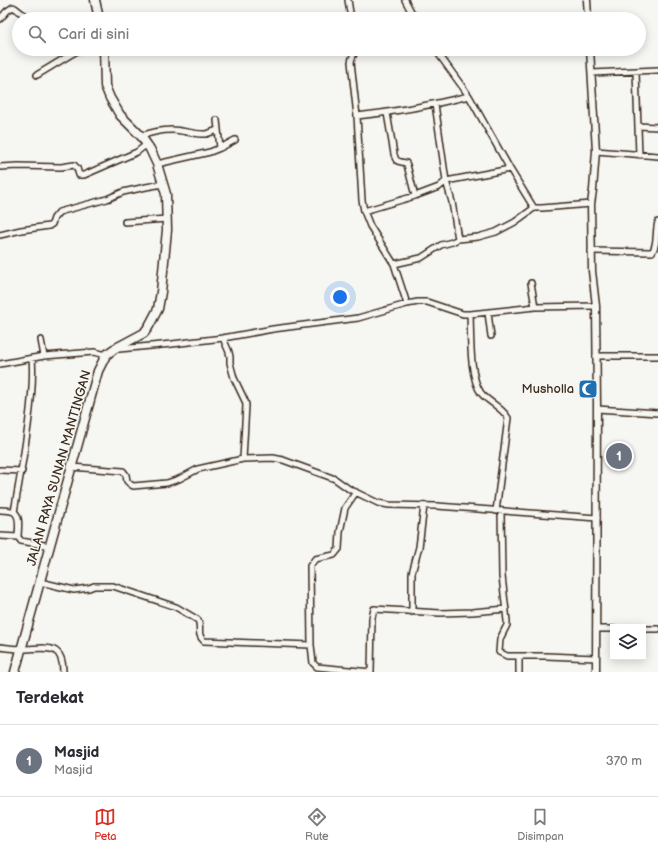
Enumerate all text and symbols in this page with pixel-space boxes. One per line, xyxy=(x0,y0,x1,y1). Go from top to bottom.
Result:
search box xyxy=(12,12,646,56)
icon: search xyxy=(26,23,48,45)
text: Cari di sini xyxy=(58,25,129,44)
your location xyxy=(330,287,350,307)
street label: JALAN RAYA SUNAN MANTINGAN xyxy=(23,368,95,568)
mosque icon: Musholla xyxy=(577,378,599,400)
place label: Musholla xyxy=(521,381,574,397)
pin: 1 xyxy=(606,441,632,471)
map controls xyxy=(610,624,646,660)
button: layers xyxy=(610,624,646,660)
text: Terdekat xyxy=(16,688,84,708)
text: Masjid xyxy=(54,743,99,762)
text: 1 xyxy=(26,753,32,769)
text: 370 m xyxy=(606,753,642,769)
text: Masjid xyxy=(54,762,93,778)
tab: Peta xyxy=(94,806,117,843)
tab: Rute xyxy=(305,806,329,843)
tab: Disimpan xyxy=(517,806,564,843)

